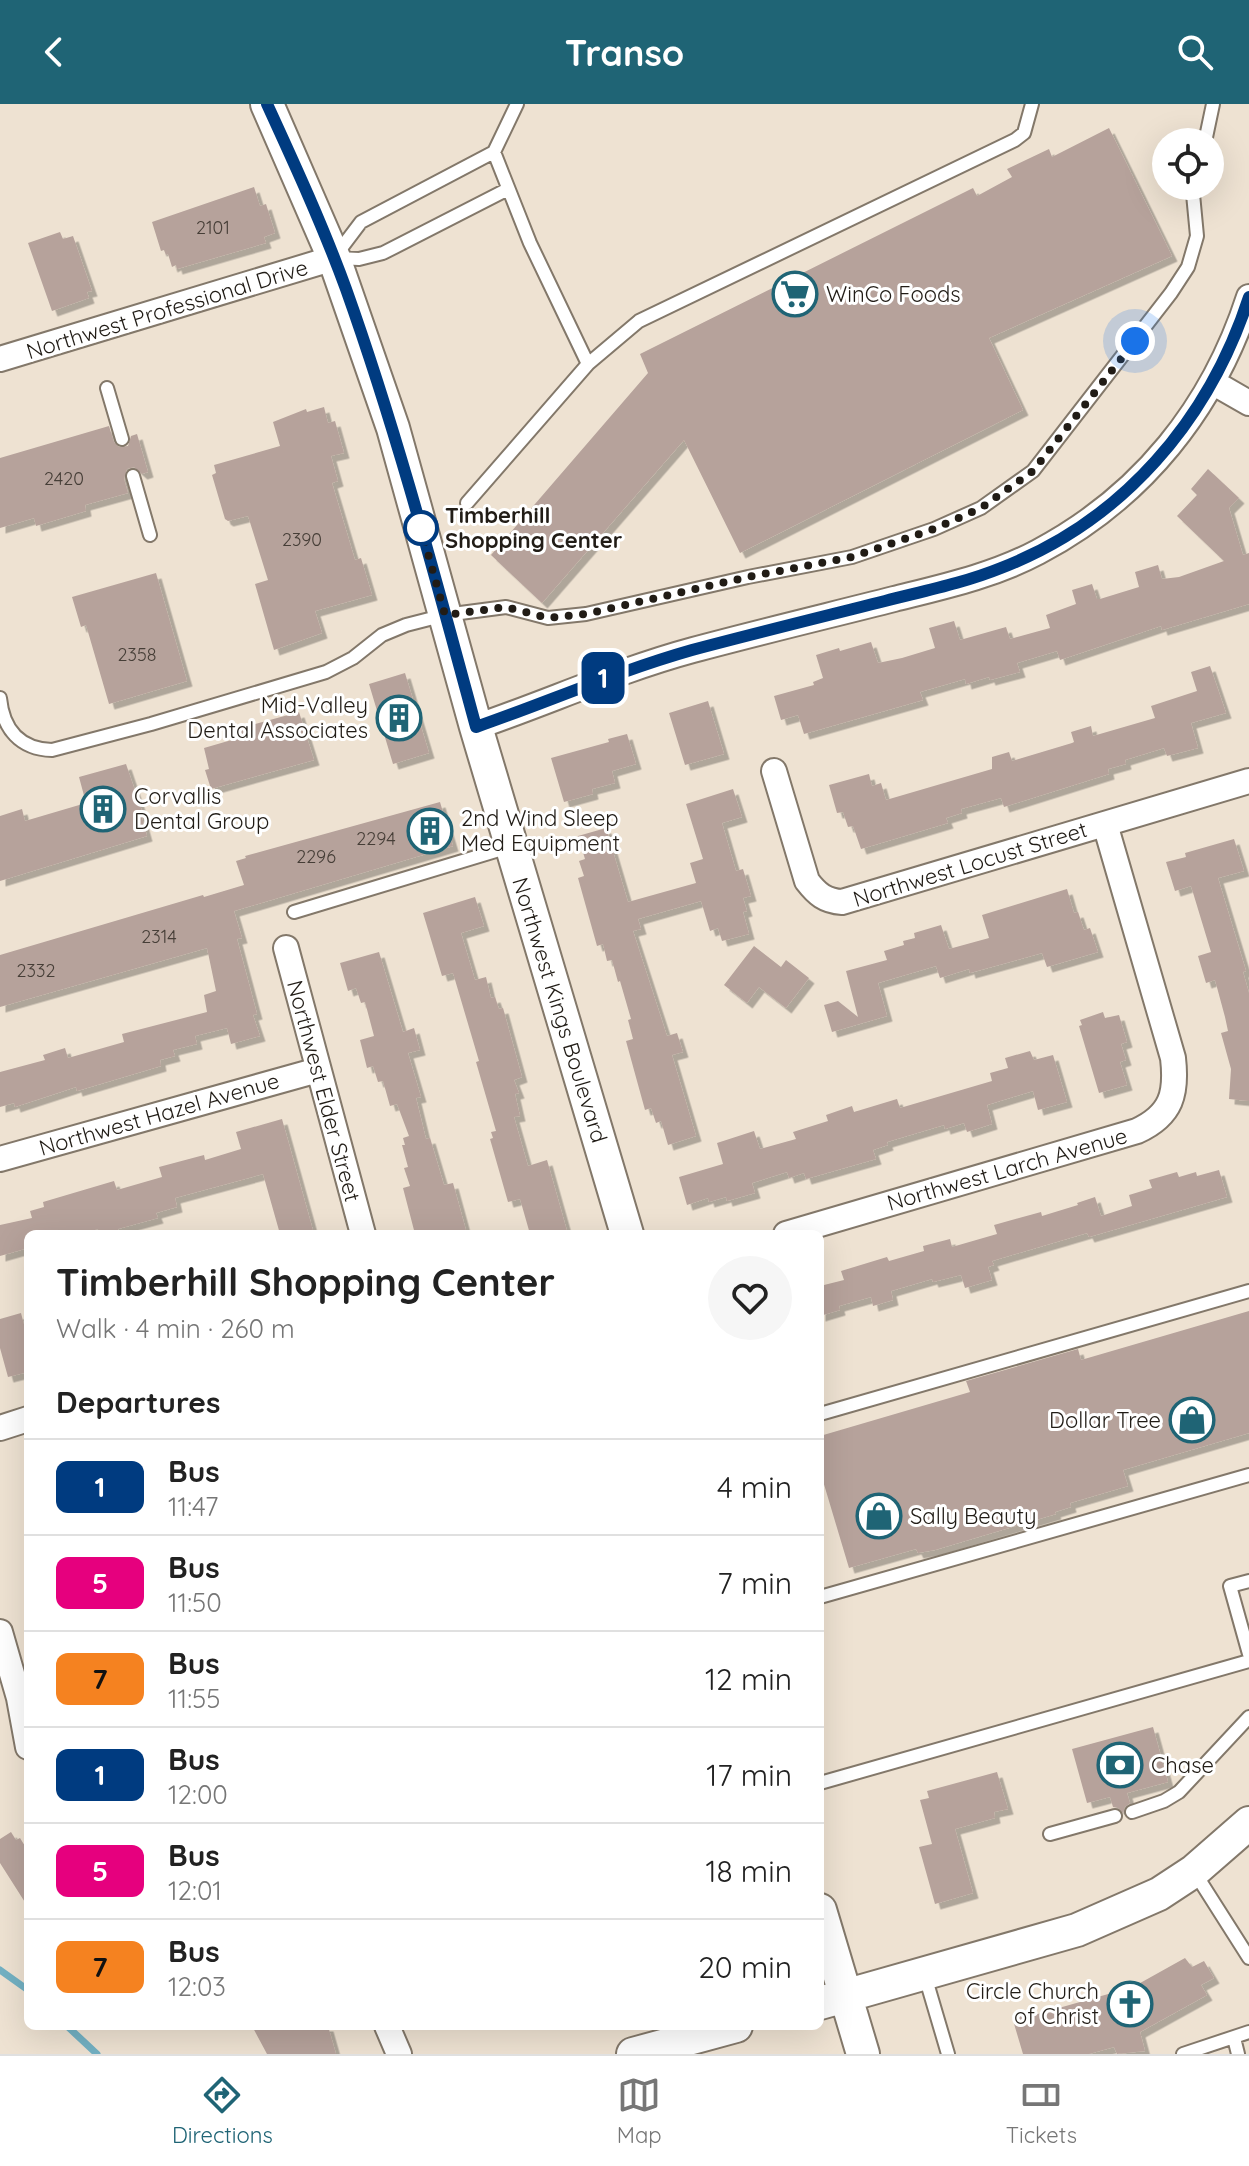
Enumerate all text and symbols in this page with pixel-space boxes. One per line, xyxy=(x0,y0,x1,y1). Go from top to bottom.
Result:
icon: back xyxy=(32,30,76,74)
text: Transo xyxy=(565,30,684,75)
icon: search xyxy=(1173,30,1217,74)
map controls xyxy=(1152,128,1224,200)
button: locate xyxy=(1152,128,1224,200)
house number: 2101 xyxy=(196,216,230,239)
street label: Northwest Professional Drive xyxy=(23,253,311,365)
supermarket icon: WinCo Foods xyxy=(771,270,819,318)
place label: WinCo Foods xyxy=(826,280,961,308)
your location xyxy=(1115,321,1155,361)
house number: 2420 xyxy=(44,467,84,490)
place label: Timberhill Shopping Center xyxy=(445,501,623,554)
marker: Timberhill Shopping Center xyxy=(404,511,438,545)
house number: 2390 xyxy=(282,528,322,551)
house number: 2358 xyxy=(118,643,156,666)
line badge: 1 xyxy=(577,652,629,704)
text: 1 xyxy=(598,660,608,695)
place label: Mid-Valley Dental Associates xyxy=(187,691,368,744)
building icon: Mid-Valley Dental Associates xyxy=(375,694,423,742)
place label: Corvallis Dental Group xyxy=(134,782,269,835)
building icon: Corvallis Dental Group xyxy=(79,785,127,833)
place label: 2nd Wind Sleep Med Equipment xyxy=(461,804,620,857)
building icon: 2nd Wind Sleep Med Equipment xyxy=(406,807,454,855)
street label: Northwest Locust Street xyxy=(850,815,1090,913)
house number: 2294 xyxy=(356,827,396,850)
house number: 2296 xyxy=(296,845,336,868)
street label: Northwest Kings Boulevard xyxy=(506,874,614,1146)
house number: 2314 xyxy=(141,925,177,948)
house number: 2332 xyxy=(17,959,55,982)
street label: Northwest Elder Street xyxy=(281,977,367,1205)
street label: Northwest Hazel Avenue xyxy=(36,1066,282,1162)
street label: Northwest Larch Avenue xyxy=(884,1121,1130,1217)
button: heart xyxy=(708,1256,792,1340)
text: Timberhill Shopping Center xyxy=(56,1258,555,1306)
text: Walk · 4 min · 260 m xyxy=(56,1312,295,1345)
text: Departures xyxy=(56,1383,221,1421)
shop icon: Dollar Tree xyxy=(1168,1396,1216,1444)
place label: Dollar Tree xyxy=(1049,1406,1161,1434)
text: Bus xyxy=(168,1452,220,1490)
text: 4 min xyxy=(717,1468,792,1506)
text: 1 xyxy=(95,1469,105,1504)
text: 11:47 xyxy=(168,1490,218,1523)
shop icon: Sally Beauty xyxy=(855,1492,903,1540)
place label: Sally Beauty xyxy=(910,1502,1036,1530)
text: Bus xyxy=(168,1548,220,1586)
text: 7 min xyxy=(717,1564,792,1602)
text: 5 xyxy=(92,1565,108,1600)
text: 11:50 xyxy=(168,1586,222,1619)
text: Bus xyxy=(168,1644,220,1682)
text: 12 min xyxy=(705,1660,792,1698)
text: 7 xyxy=(92,1661,108,1696)
text: 11:55 xyxy=(168,1682,220,1715)
text: Bus xyxy=(168,1740,220,1778)
bank icon: Chase xyxy=(1096,1741,1144,1789)
place label: Chase xyxy=(1151,1751,1214,1779)
text: 17 min xyxy=(706,1756,792,1794)
text: 1 xyxy=(95,1757,105,1792)
text: 12:00 xyxy=(168,1778,228,1811)
text: Bus xyxy=(168,1836,220,1874)
text: 18 min xyxy=(705,1852,792,1890)
text: 5 xyxy=(92,1853,108,1888)
text: 12:01 xyxy=(168,1874,222,1907)
text: Bus xyxy=(168,1932,220,1970)
text: 20 min xyxy=(698,1948,792,1986)
text: 7 xyxy=(92,1949,108,1984)
text: 12:03 xyxy=(168,1970,226,2003)
place label: Circle Church of Christ xyxy=(966,1977,1099,2030)
church icon: Circle Church of Christ xyxy=(1106,1980,1154,2028)
tab: Directions xyxy=(172,2073,273,2149)
tab: Map xyxy=(617,2073,662,2149)
tab: Tickets xyxy=(1006,2073,1077,2149)

